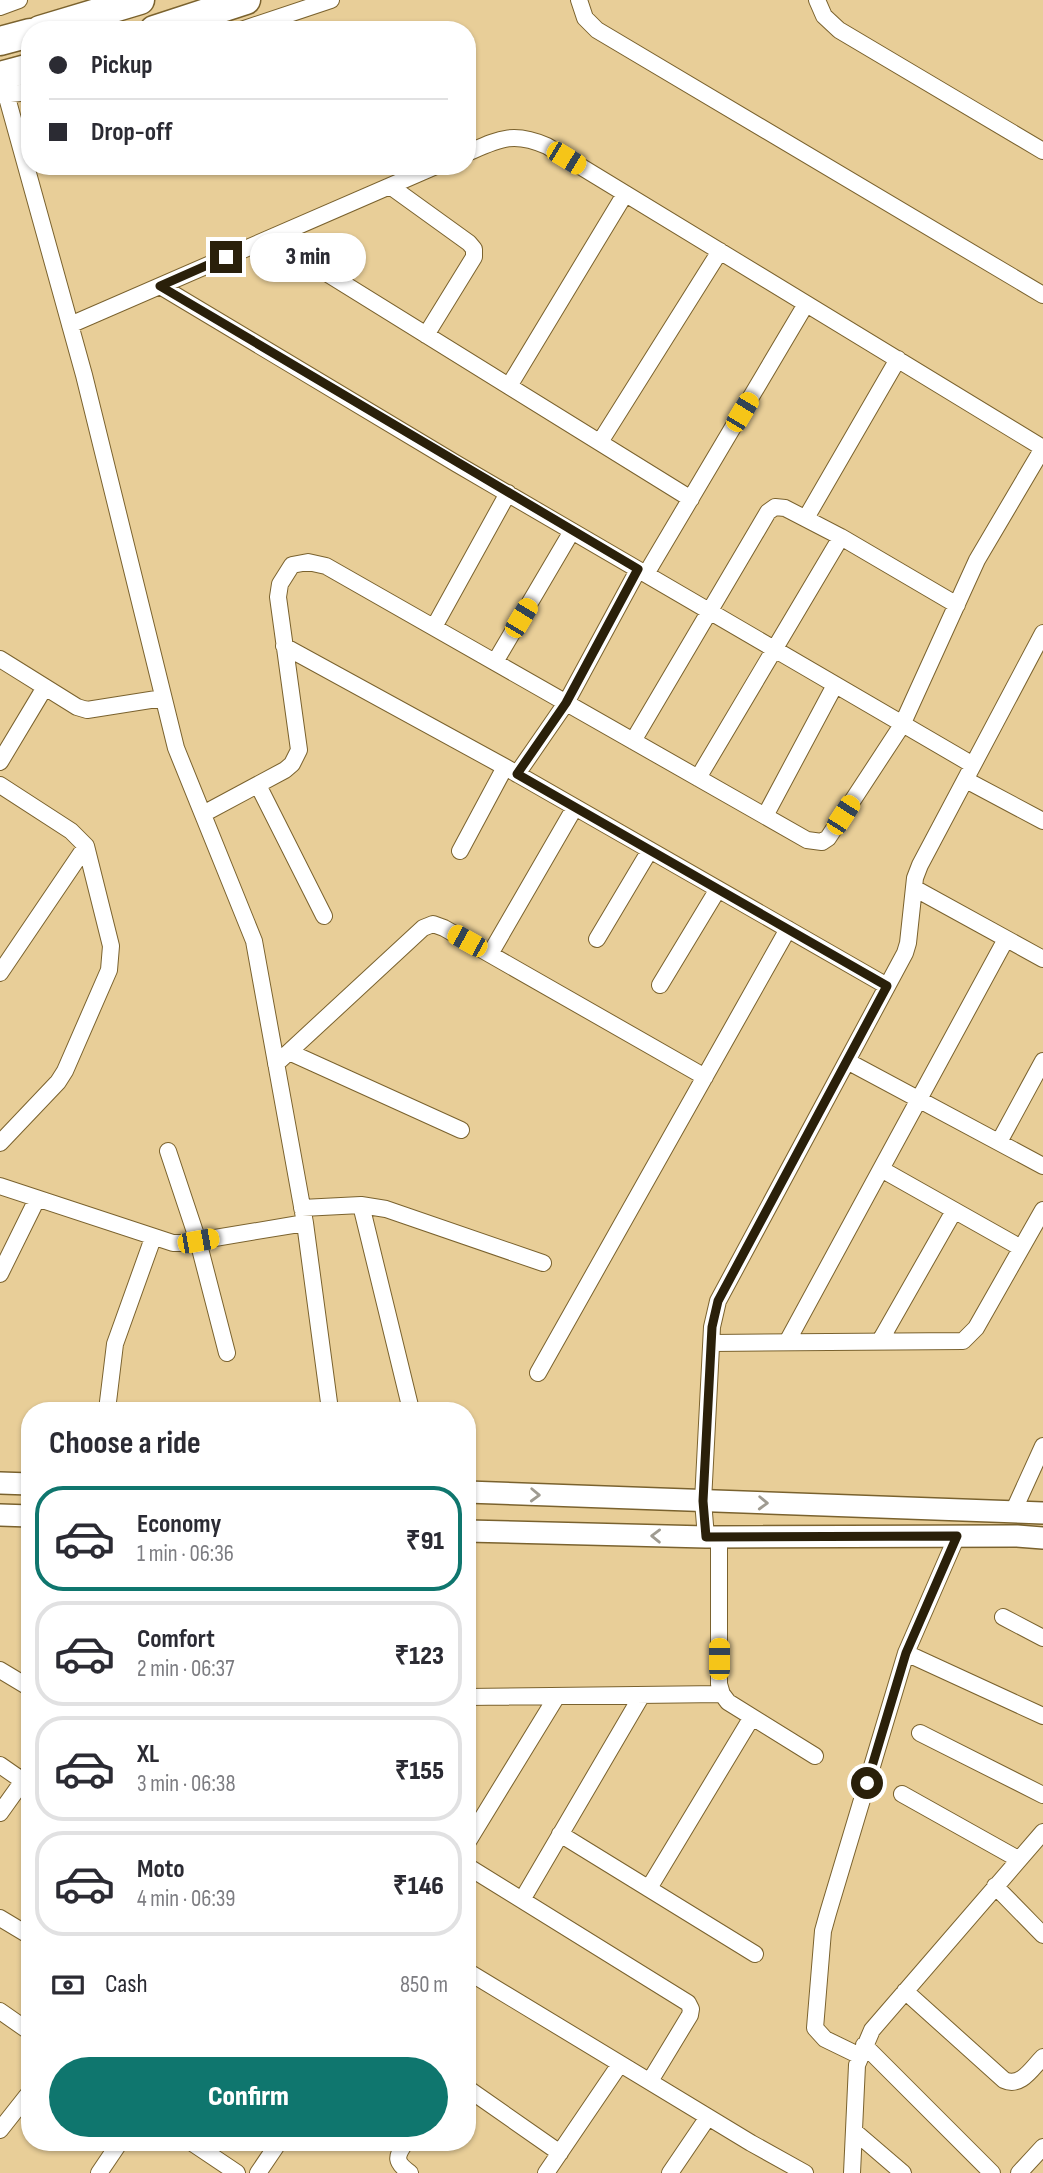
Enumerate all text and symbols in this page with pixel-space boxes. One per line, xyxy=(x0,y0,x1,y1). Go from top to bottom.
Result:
text: Pickup xyxy=(91,50,153,81)
text: Drop-off xyxy=(91,117,172,148)
car xyxy=(543,138,590,178)
callout: 3 min xyxy=(250,232,366,282)
route end xyxy=(210,241,242,273)
text: 3 min xyxy=(286,243,330,271)
car xyxy=(723,389,762,435)
car xyxy=(502,595,541,641)
car xyxy=(823,792,864,838)
car xyxy=(444,922,491,960)
car xyxy=(176,1227,221,1255)
text: Choose a ride xyxy=(49,1424,201,1463)
one-way arrow xyxy=(530,1487,541,1502)
one-way arrow xyxy=(758,1495,769,1510)
icon: car xyxy=(53,1507,116,1570)
text: Economy xyxy=(137,1509,221,1540)
text: ₹91 xyxy=(406,1526,444,1557)
one-way arrow xyxy=(651,1528,661,1544)
text: 1 min · 06:36 xyxy=(137,1540,234,1568)
icon: car xyxy=(53,1622,116,1685)
text: Comfort xyxy=(137,1624,215,1655)
car xyxy=(709,1638,730,1680)
text: ₹123 xyxy=(394,1641,444,1672)
text: 2 min · 06:37 xyxy=(137,1655,234,1683)
icon: car xyxy=(53,1737,116,1800)
text: XL xyxy=(137,1739,159,1770)
text: ₹155 xyxy=(395,1756,444,1787)
route start xyxy=(851,1767,883,1799)
text: 3 min · 06:38 xyxy=(137,1770,235,1798)
icon: car xyxy=(53,1852,116,1915)
text: Moto xyxy=(137,1854,185,1885)
text: ₹146 xyxy=(393,1871,444,1902)
text: 4 min · 06:39 xyxy=(137,1885,236,1913)
icon: cash xyxy=(49,1966,87,2004)
text: Cash xyxy=(105,1969,148,2000)
text: 850 m xyxy=(400,1971,448,1999)
button: Confirm xyxy=(49,2057,448,2137)

